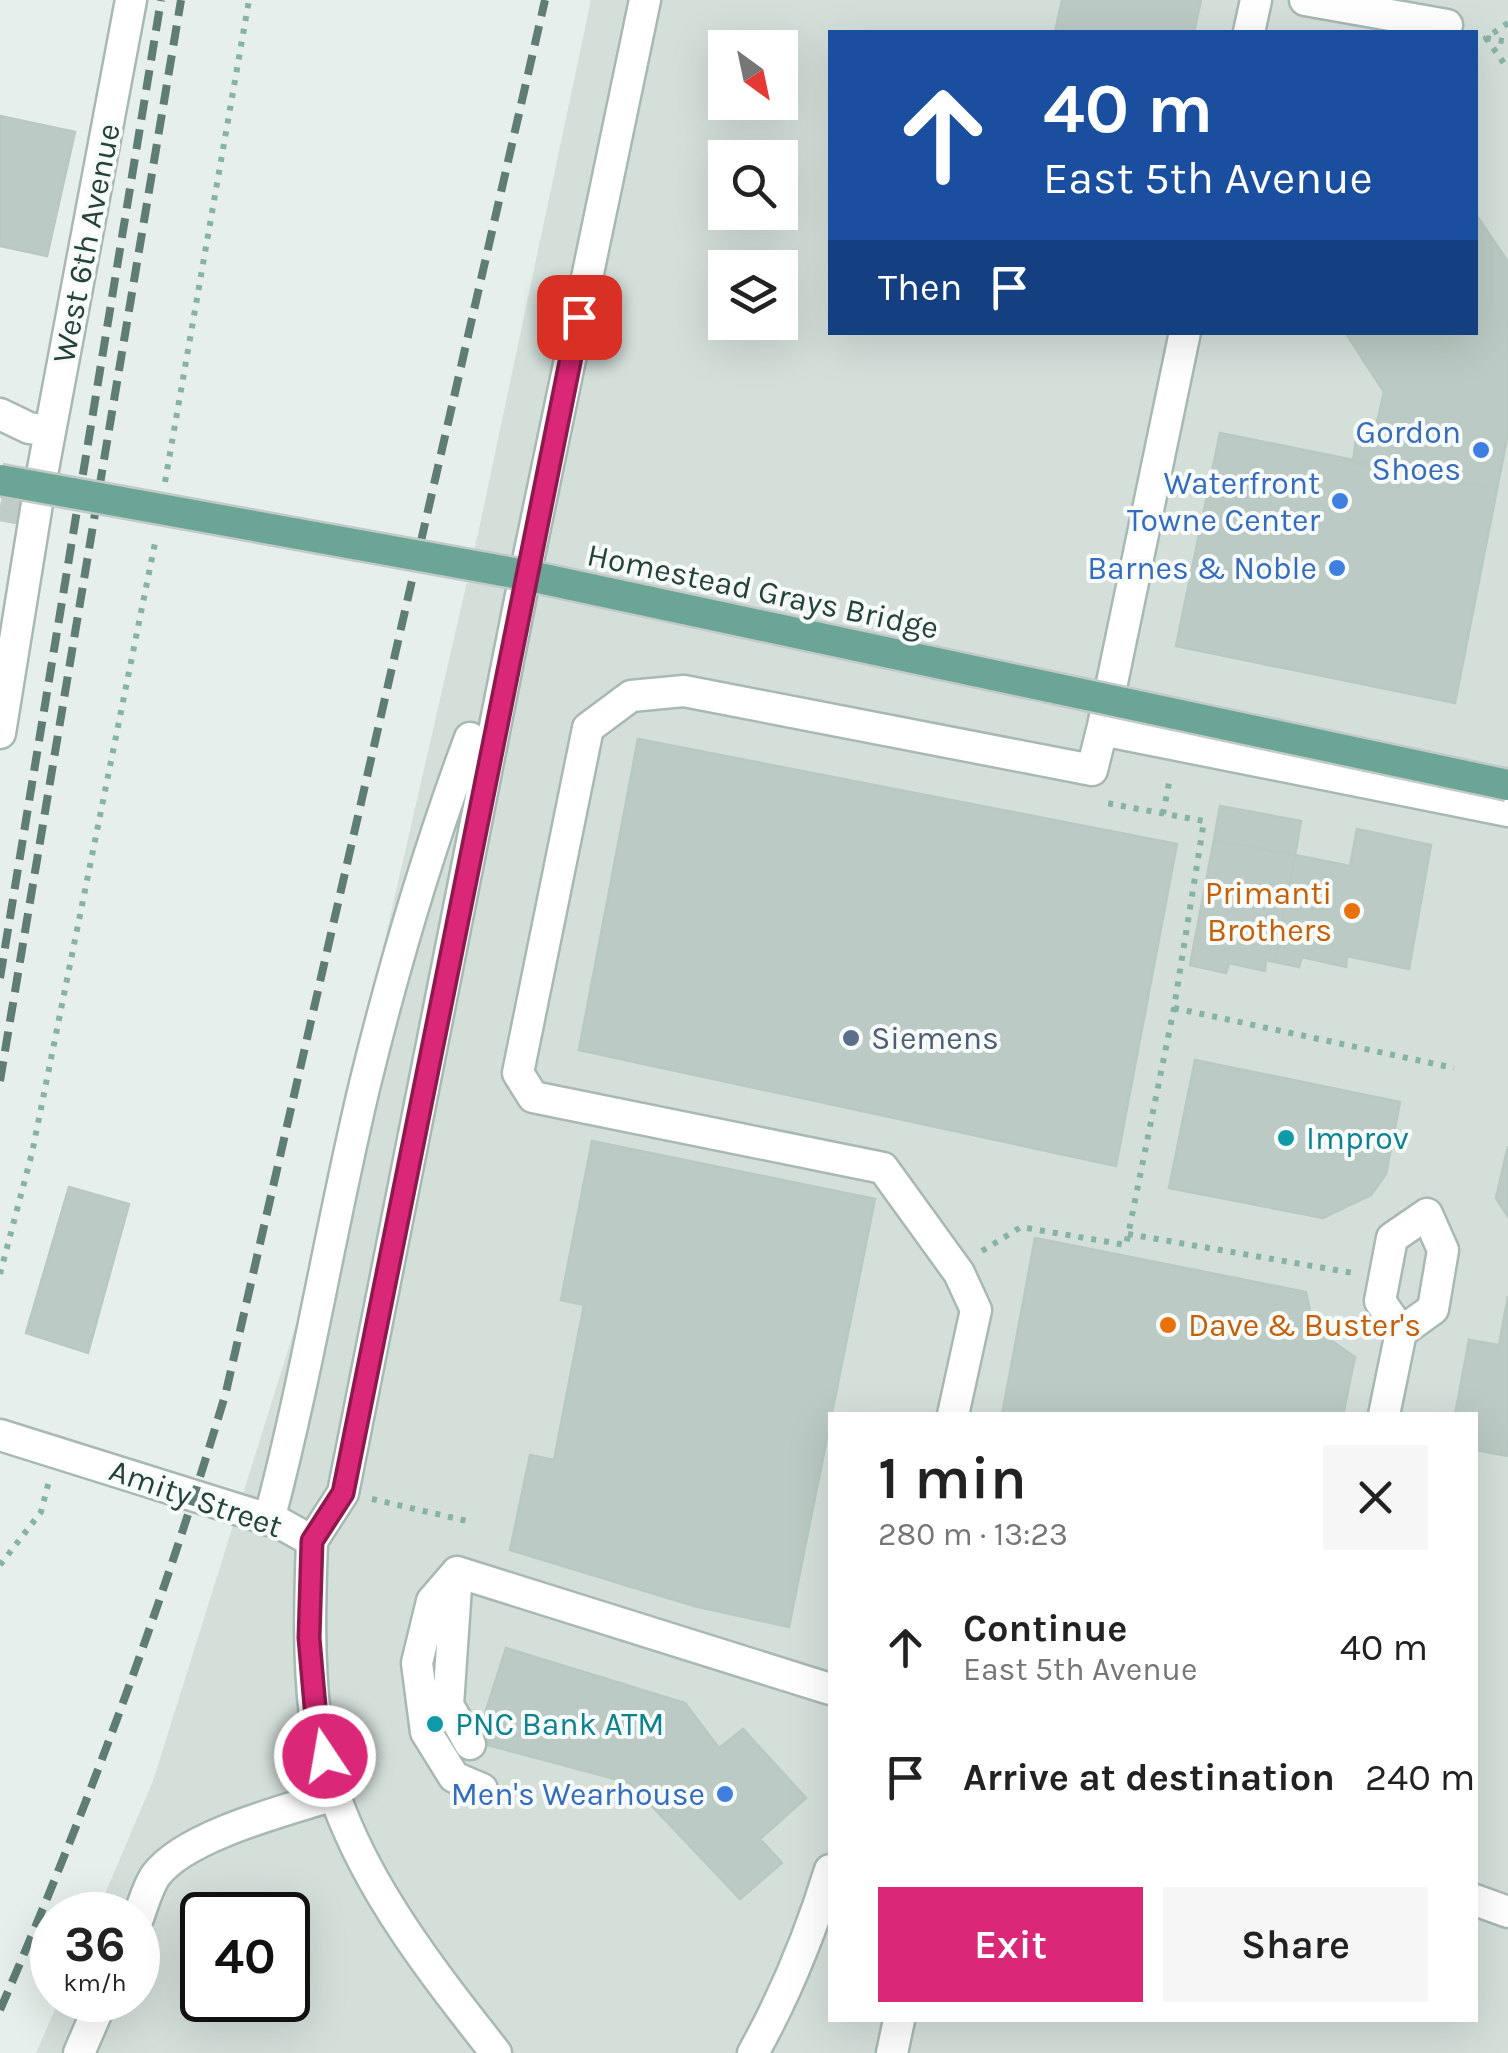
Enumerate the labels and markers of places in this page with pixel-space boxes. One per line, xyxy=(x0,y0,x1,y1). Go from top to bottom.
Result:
pin xyxy=(537,275,622,360)
place label: Gordon Shoes xyxy=(1356,414,1461,488)
marker: Gordon Shoes xyxy=(1470,439,1492,461)
place label: Waterfront Towne Center xyxy=(1127,465,1320,539)
marker: Waterfront Towne Center xyxy=(1329,490,1351,512)
place label: Barnes & Noble xyxy=(1087,550,1317,587)
marker: Barnes & Noble xyxy=(1326,557,1348,579)
place label: Primanti Brothers xyxy=(1205,875,1332,949)
marker: Primanti Brothers xyxy=(1341,900,1363,922)
place label: Siemens xyxy=(871,1020,999,1057)
marker: Siemens xyxy=(840,1027,862,1049)
place label: Improv xyxy=(1306,1120,1409,1157)
marker: Improv xyxy=(1275,1127,1297,1149)
place label: Dave & Buster's xyxy=(1188,1307,1421,1344)
marker: Dave & Buster's xyxy=(1157,1314,1179,1336)
place label: PNC Bank ATM xyxy=(455,1706,664,1743)
marker: PNC Bank ATM xyxy=(424,1713,446,1735)
place label: Men's Wearhouse xyxy=(451,1776,705,1813)
marker: Men's Wearhouse xyxy=(714,1783,736,1805)

